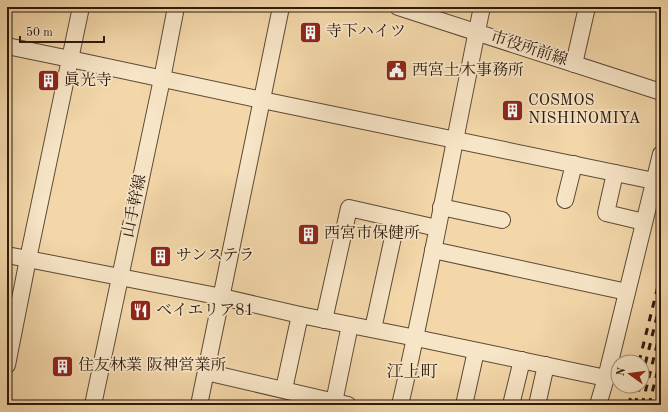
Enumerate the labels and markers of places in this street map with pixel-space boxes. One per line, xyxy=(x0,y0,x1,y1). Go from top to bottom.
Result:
building icon: 寺下ハイツ xyxy=(298,19,324,45)
place label: 寺下ハイツ xyxy=(326,22,406,40)
public building icon: 西宮土木事務所 xyxy=(384,58,410,84)
place label: 西宮土木事務所 xyxy=(412,61,524,79)
building icon: 眞光寺 xyxy=(35,68,61,94)
place label: 眞光寺 xyxy=(64,71,112,89)
place label: COSMOS NISHINOMIYA xyxy=(528,93,641,127)
building icon: COSMOS NISHINOMIYA xyxy=(499,97,525,123)
building icon: 西宮市保健所 xyxy=(296,221,322,247)
place label: 西宮市保健所 xyxy=(324,224,420,242)
building icon: サンステラ xyxy=(148,243,174,269)
place label: サンステラ xyxy=(176,247,254,264)
restaurant icon: ベイエリア81 xyxy=(127,298,153,324)
place label: ベイエリア81 xyxy=(156,302,254,319)
building icon: 住友林業 阪神営業所 xyxy=(49,353,75,379)
place label: 住友林業 阪神営業所 xyxy=(78,356,226,374)

